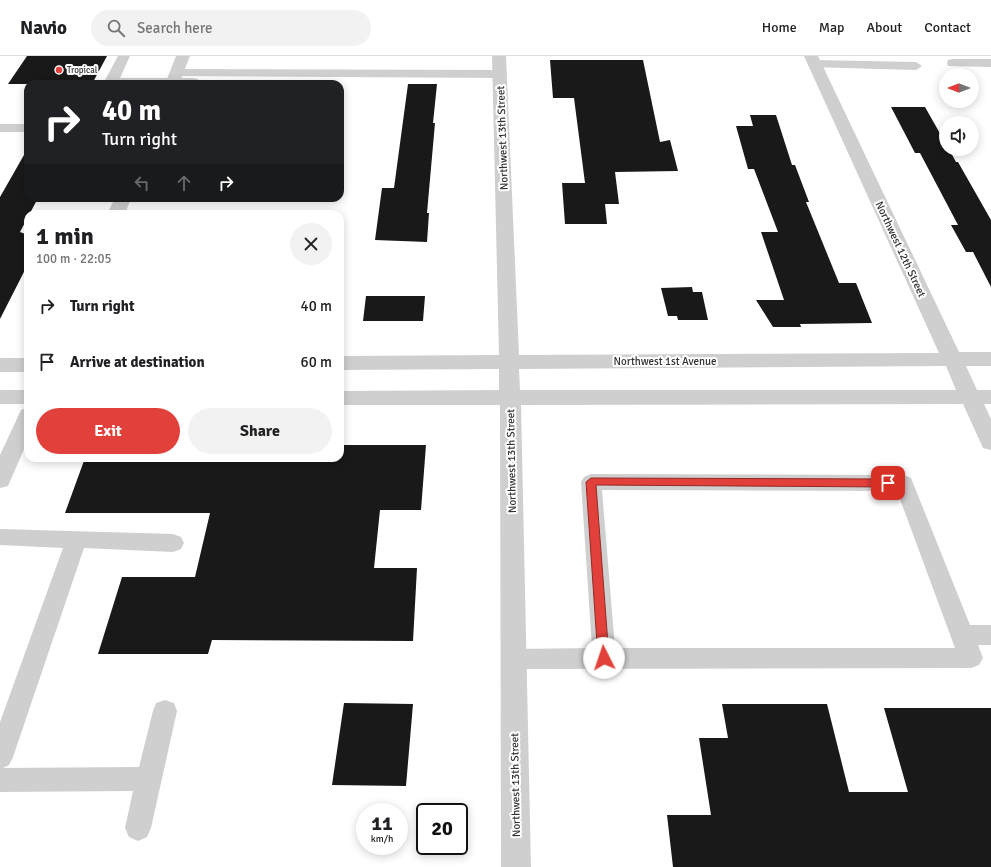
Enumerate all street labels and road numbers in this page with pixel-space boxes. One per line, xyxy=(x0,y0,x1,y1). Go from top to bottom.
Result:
street label: Northwest 13th Street xyxy=(494,85,511,190)
street label: Northwest 12th Street xyxy=(873,199,929,299)
street label: Northwest 1st Avenue xyxy=(614,355,716,368)
street label: Northwest 13th Street xyxy=(504,409,519,513)
street label: Northwest 13th Street xyxy=(508,733,523,837)

